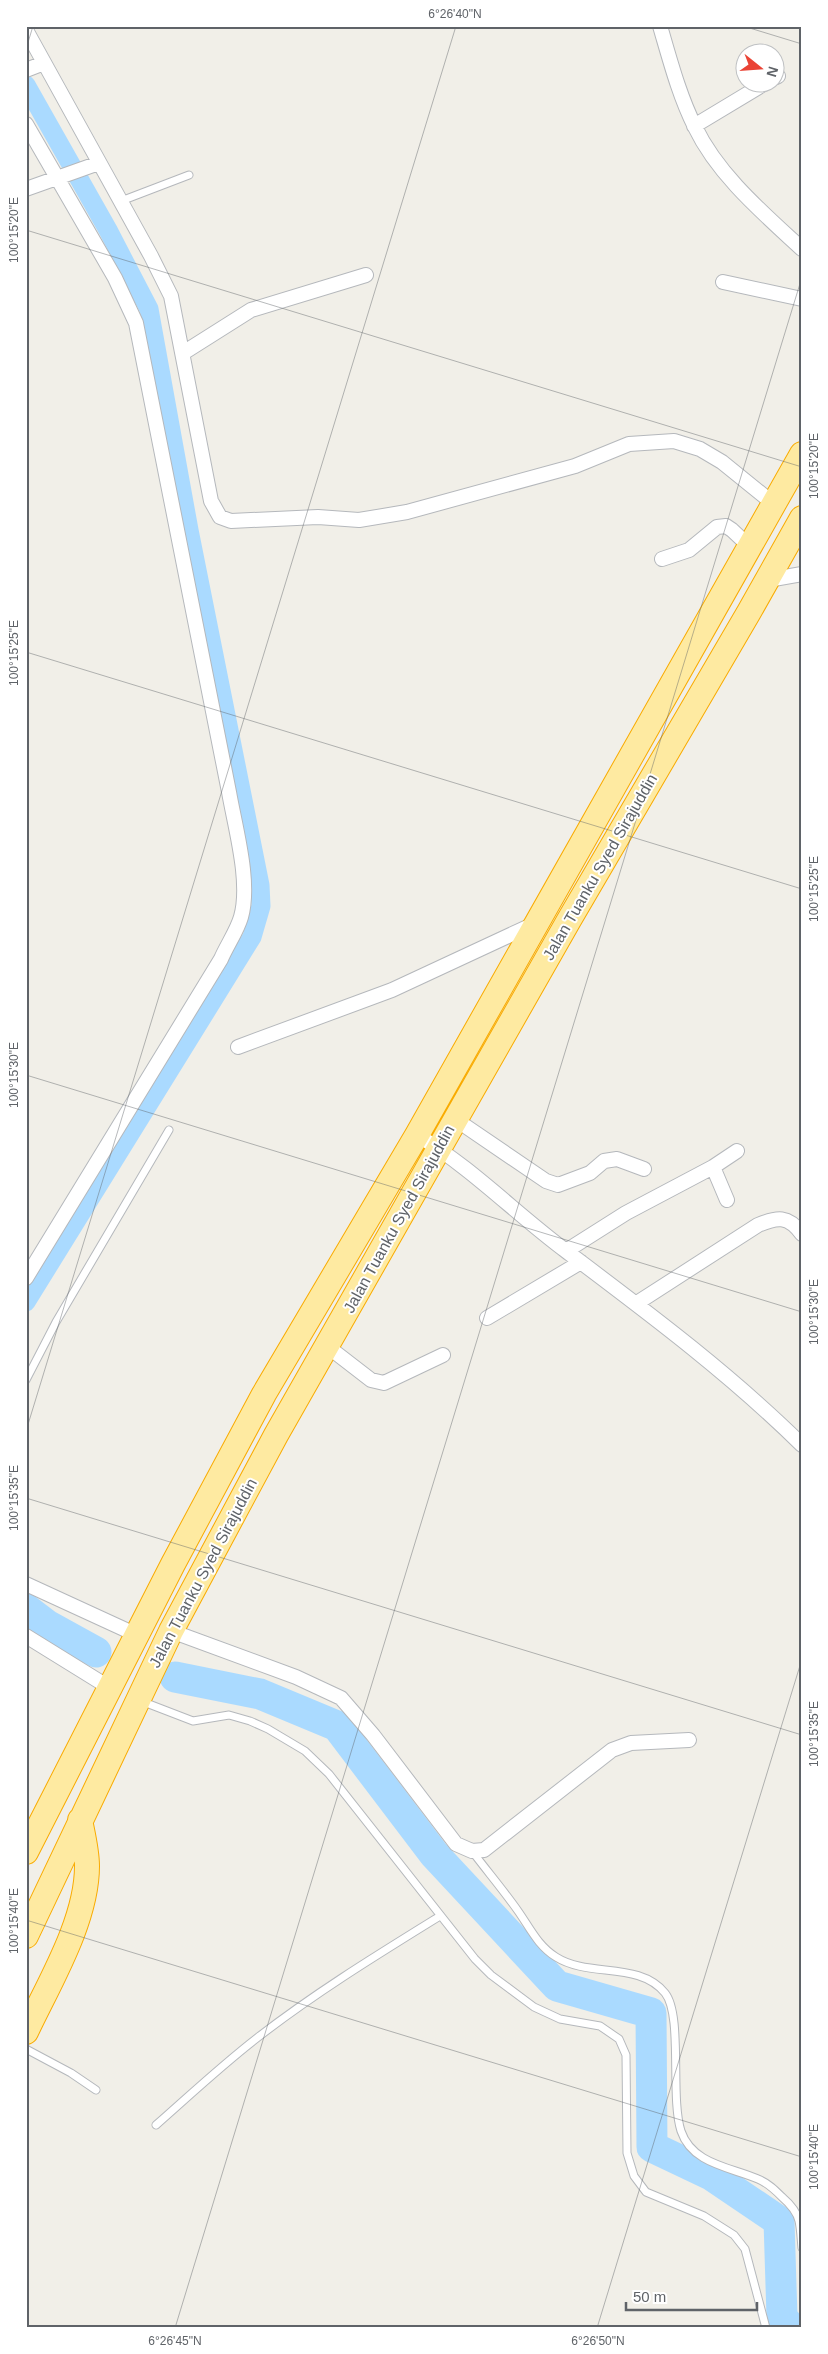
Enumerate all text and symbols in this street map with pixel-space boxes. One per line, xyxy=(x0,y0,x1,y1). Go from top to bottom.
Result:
text: 6°26'40"N xyxy=(428,7,482,21)
north arrow xyxy=(736,42,786,92)
text: N xyxy=(763,65,782,79)
text: 100°15'20"E xyxy=(7,197,21,263)
text: 100°15'20"E xyxy=(807,433,821,499)
text: 100°15'25"E xyxy=(7,620,21,686)
street label: Jalan Tuanku Syed Sirajuddin xyxy=(540,771,660,963)
text: 100°15'25"E xyxy=(807,856,821,922)
text: 100°15'30"E xyxy=(7,1042,21,1108)
street label: Jalan Tuanku Syed Sirajuddin xyxy=(340,1122,458,1316)
text: 100°15'30"E xyxy=(807,1279,821,1345)
text: 100°15'35"E xyxy=(7,1465,21,1531)
street label: Jalan Tuanku Syed Sirajuddin xyxy=(146,1476,260,1670)
text: 100°15'35"E xyxy=(807,1701,821,1767)
text: 100°15'40"E xyxy=(7,1888,21,1954)
text: 100°15'40"E xyxy=(807,2124,821,2190)
scale bar xyxy=(626,2279,757,2311)
text: 50 m xyxy=(633,2288,666,2305)
text: 6°26'45"N xyxy=(148,2334,202,2348)
text: 6°26'50"N xyxy=(571,2334,625,2348)

